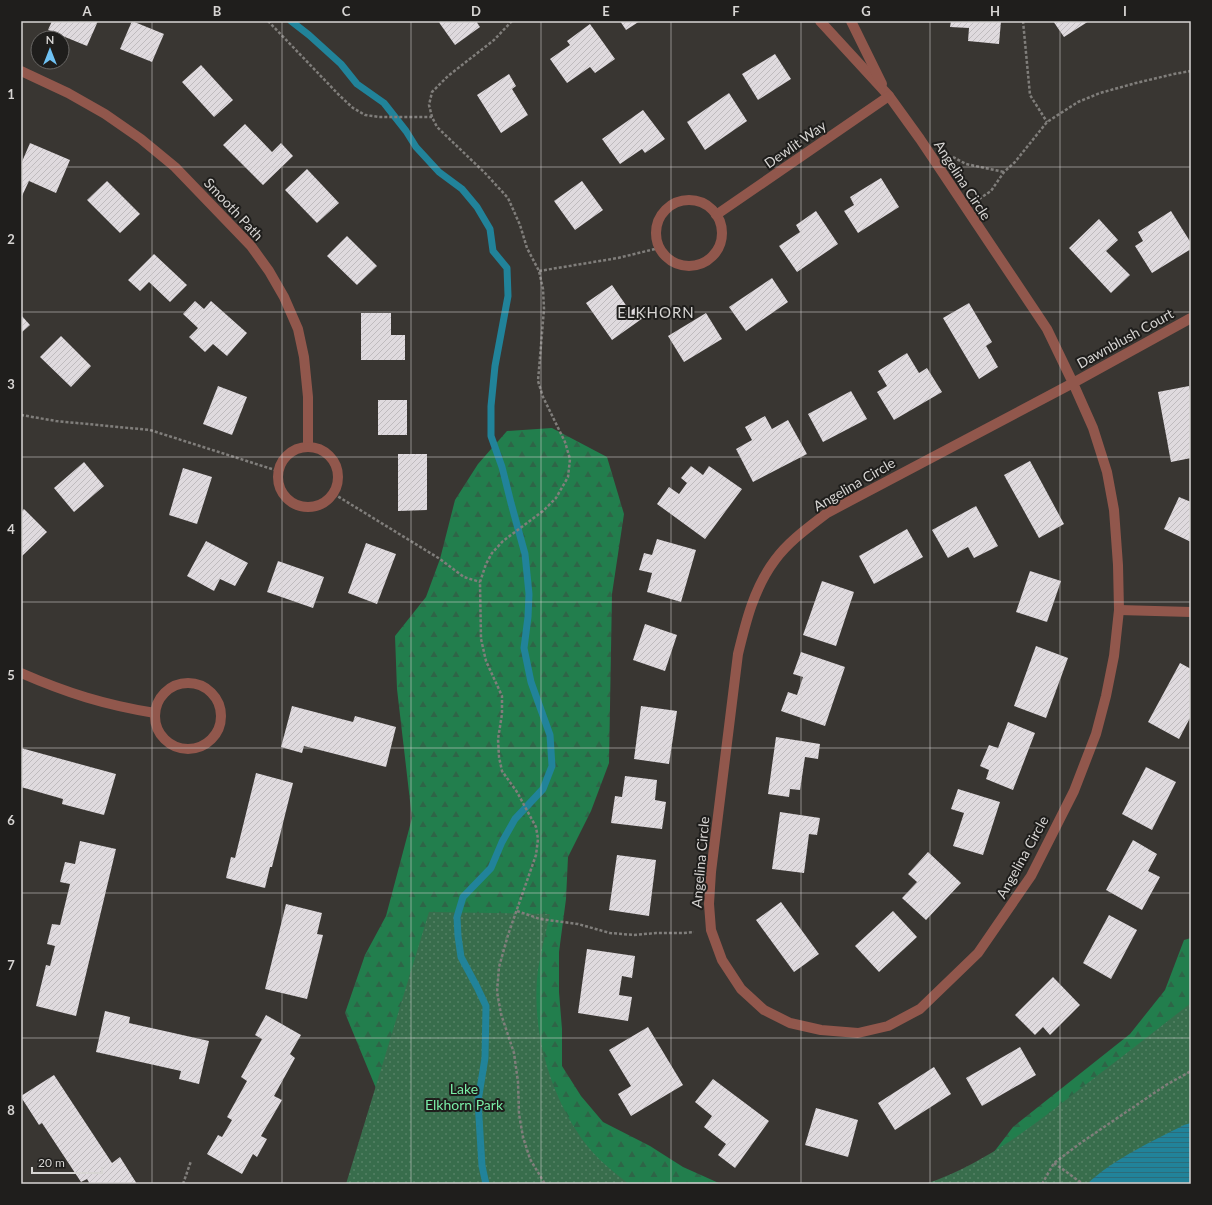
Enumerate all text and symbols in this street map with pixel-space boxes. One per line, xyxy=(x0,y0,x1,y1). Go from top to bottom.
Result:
text: A xyxy=(81,3,92,19)
text: B xyxy=(213,3,222,19)
text: C xyxy=(342,3,351,19)
text: D xyxy=(471,3,481,19)
text: E xyxy=(602,3,610,19)
text: F xyxy=(732,3,740,19)
text: G xyxy=(861,3,871,19)
text: H xyxy=(990,3,1000,19)
text: I xyxy=(1123,3,1127,19)
north arrow xyxy=(30,30,70,70)
text: N xyxy=(46,33,54,46)
text: 1 xyxy=(7,86,15,102)
street label: Dewlit Way xyxy=(761,116,830,172)
street label: Angelina Circle xyxy=(931,137,995,223)
street label: Smooth Path xyxy=(201,174,267,244)
text: 2 xyxy=(7,231,15,247)
district label: ELKHORN xyxy=(617,303,695,321)
street label: Dawnblush Court xyxy=(1074,304,1176,372)
text: 3 xyxy=(7,376,15,392)
street label: Angelina Circle xyxy=(810,454,898,514)
text: 4 xyxy=(7,521,15,537)
text: 5 xyxy=(7,667,15,683)
text: 6 xyxy=(7,812,15,828)
street label: Angelina Circle xyxy=(992,813,1052,901)
street label: Angelina Circle xyxy=(688,816,712,908)
text: 7 xyxy=(7,957,15,973)
park label: Lake Elkhorn Park xyxy=(425,1080,504,1113)
text: 8 xyxy=(7,1102,15,1118)
scale bar xyxy=(32,1149,102,1175)
text: 20 m xyxy=(38,1155,65,1170)

